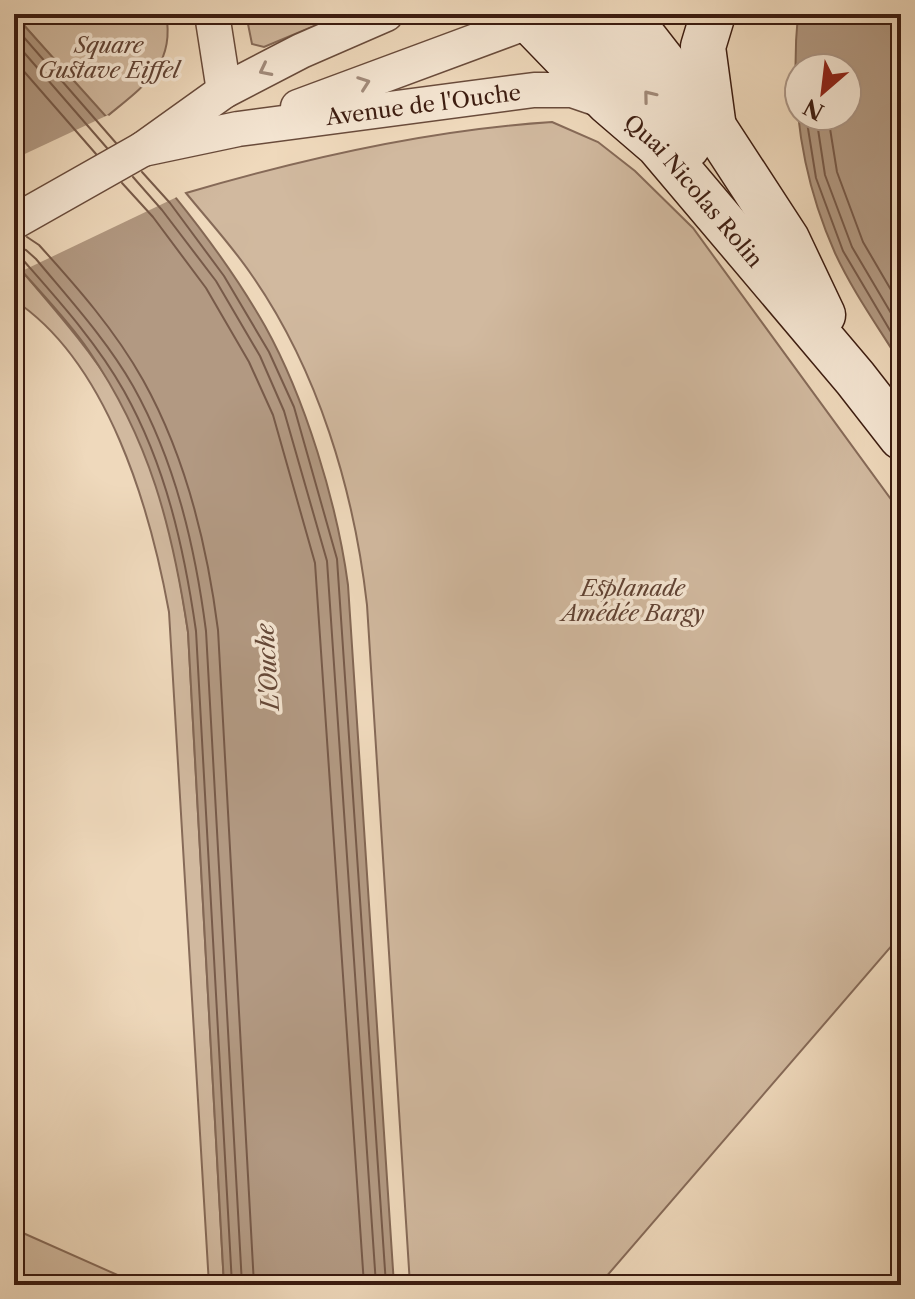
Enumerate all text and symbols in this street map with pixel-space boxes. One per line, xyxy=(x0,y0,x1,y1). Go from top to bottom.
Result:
park label: Square Gustave Eiffel xyxy=(38,32,183,84)
north arrow xyxy=(783,52,863,132)
one-way arrow xyxy=(258,60,273,76)
one-way arrow xyxy=(356,76,370,92)
street label: Avenue de l'Ouche xyxy=(323,79,523,131)
one-way arrow xyxy=(644,91,659,105)
text: N xyxy=(799,93,829,126)
street label: Quai Nicolas Rolin xyxy=(618,109,769,273)
park label: Esplanade Amédée Bargy xyxy=(558,575,705,627)
water label: L'Ouche xyxy=(250,621,285,713)

